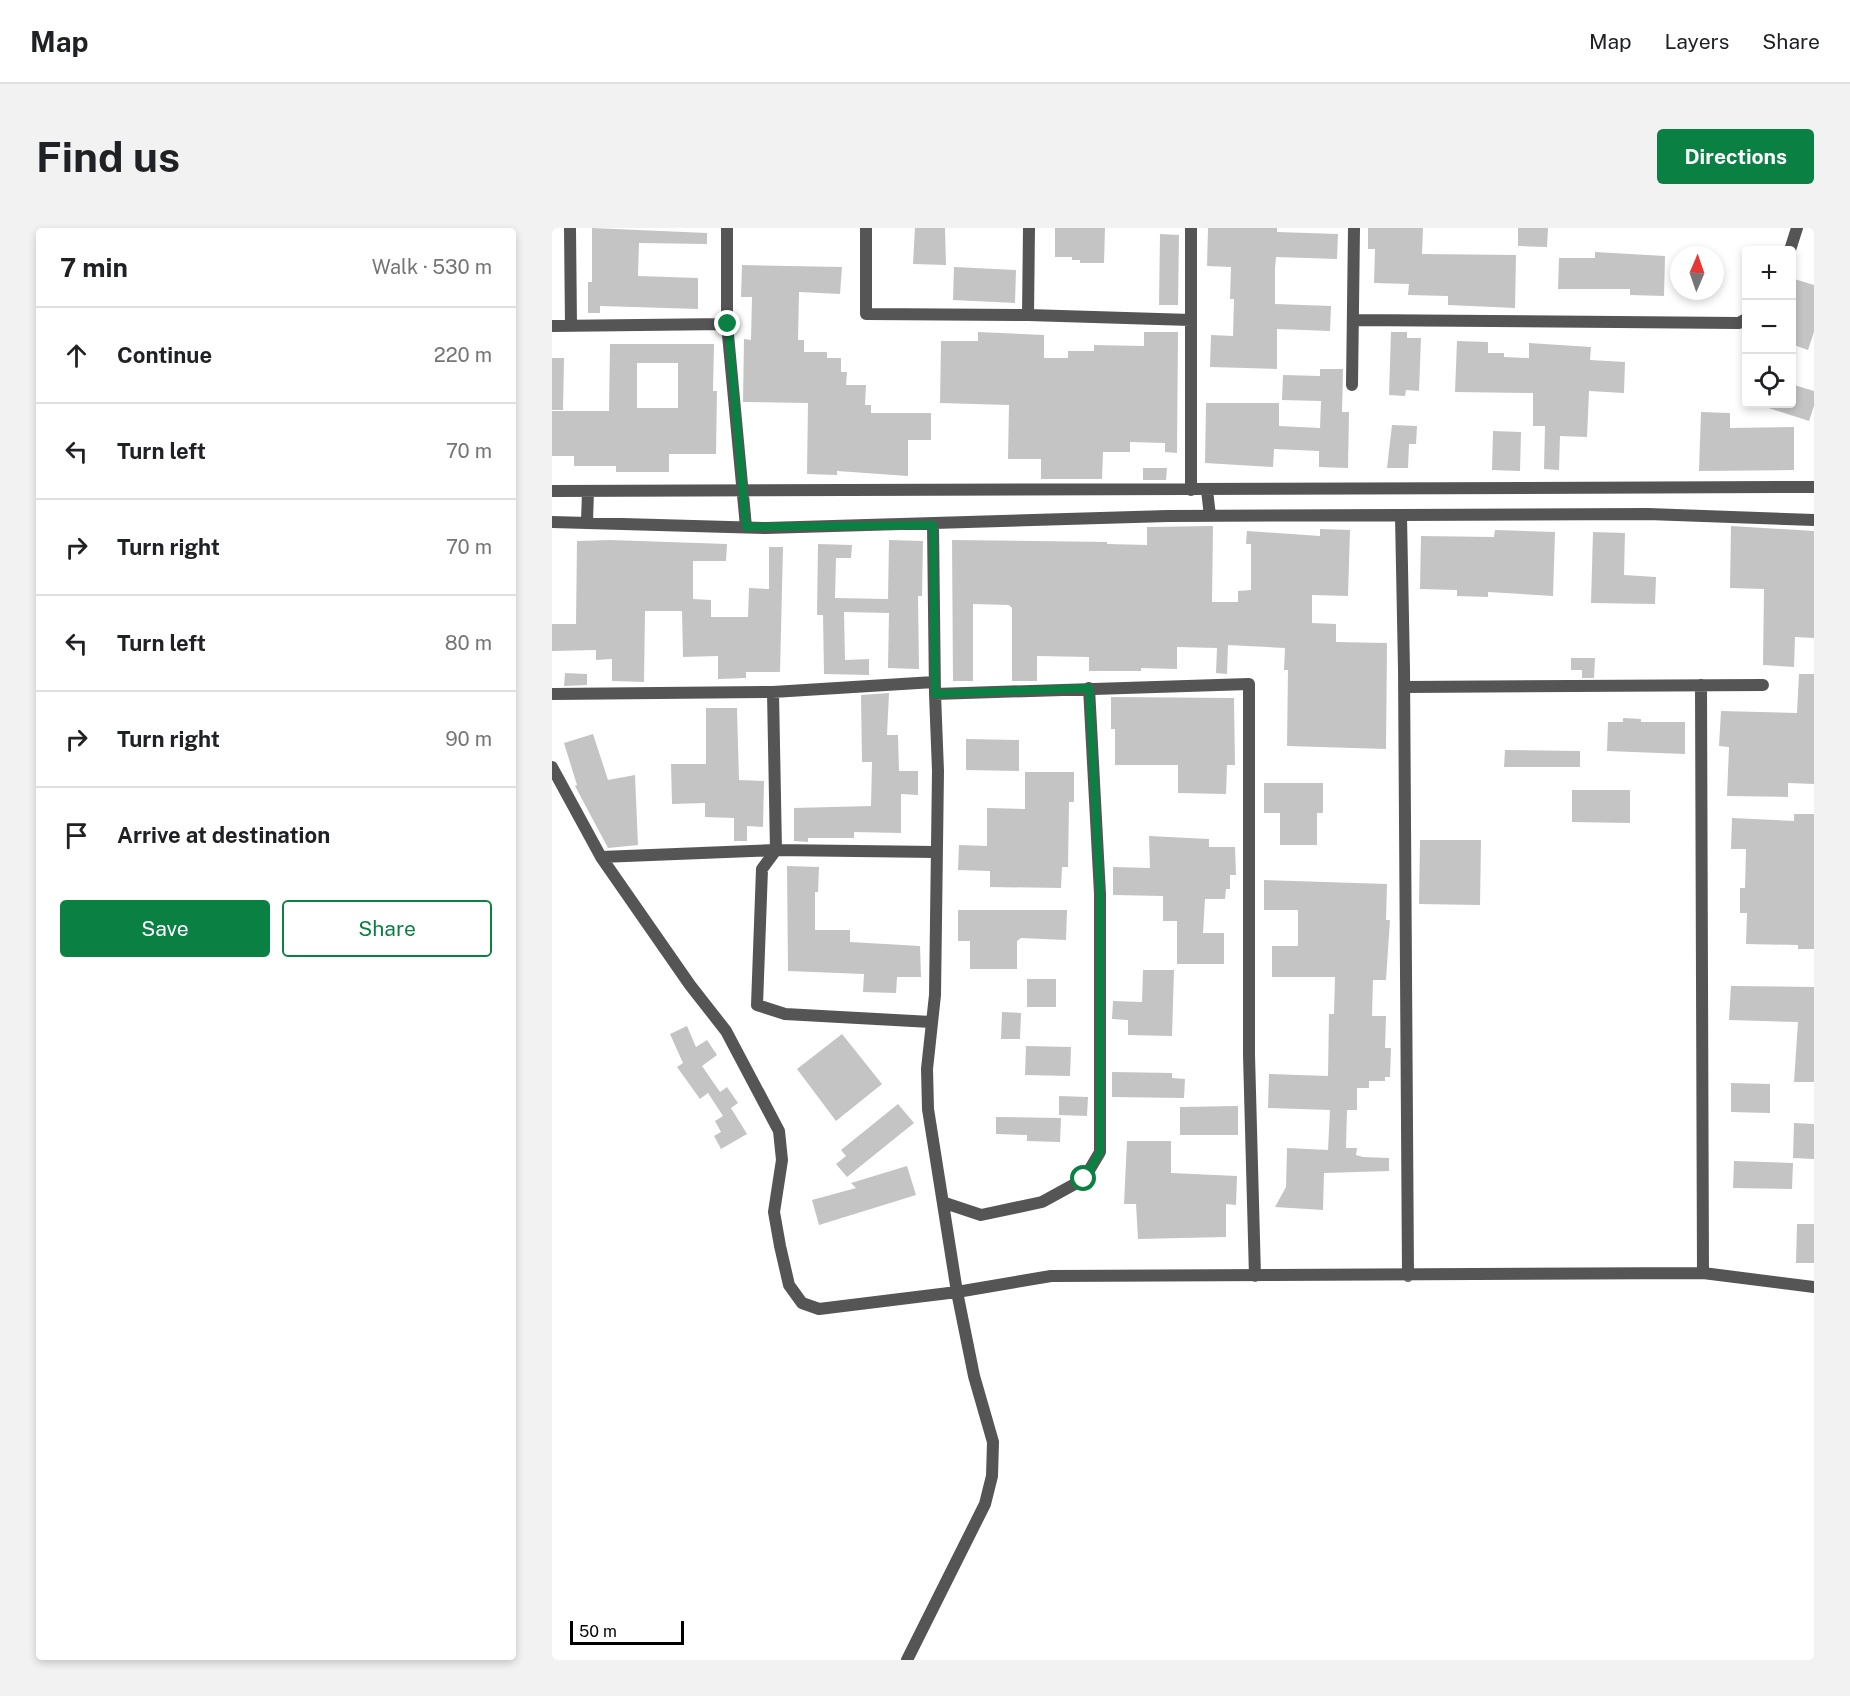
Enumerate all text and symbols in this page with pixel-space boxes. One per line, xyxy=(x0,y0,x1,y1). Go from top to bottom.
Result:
text: Map xyxy=(30,25,89,58)
text: Map xyxy=(1589,29,1632,54)
text: Layers xyxy=(1665,29,1729,54)
text: Share xyxy=(1762,29,1820,54)
button: Directions xyxy=(1657,129,1814,184)
text: Find us xyxy=(36,132,180,181)
north arrow xyxy=(1670,246,1724,300)
map controls xyxy=(1742,246,1796,408)
button: + xyxy=(1742,246,1796,300)
text: 7 min xyxy=(60,252,128,283)
text: Walk · 530 m xyxy=(372,255,492,279)
button: − xyxy=(1742,300,1796,354)
route end xyxy=(714,310,740,336)
icon: ahead xyxy=(60,339,93,372)
text: Continue xyxy=(117,342,212,368)
text: 220 m xyxy=(434,343,492,367)
button: locate xyxy=(1742,354,1796,408)
icon: left xyxy=(60,435,93,468)
text: Turn left xyxy=(117,438,206,464)
text: 70 m xyxy=(446,439,492,463)
icon: right xyxy=(60,531,93,564)
text: Turn right xyxy=(117,534,220,560)
text: 70 m xyxy=(446,535,492,559)
icon: left xyxy=(60,627,93,660)
text: Turn left xyxy=(117,630,206,656)
text: 80 m xyxy=(445,631,492,655)
icon: right xyxy=(60,723,93,756)
text: Turn right xyxy=(117,726,220,752)
text: 90 m xyxy=(445,727,492,751)
icon: arrive xyxy=(60,819,93,852)
text: Arrive at destination xyxy=(117,822,330,848)
button: Save xyxy=(60,900,270,957)
button: Share xyxy=(282,900,492,957)
route start xyxy=(1070,1165,1096,1191)
scale bar xyxy=(570,1618,684,1646)
text: 50 m xyxy=(579,1622,617,1641)

